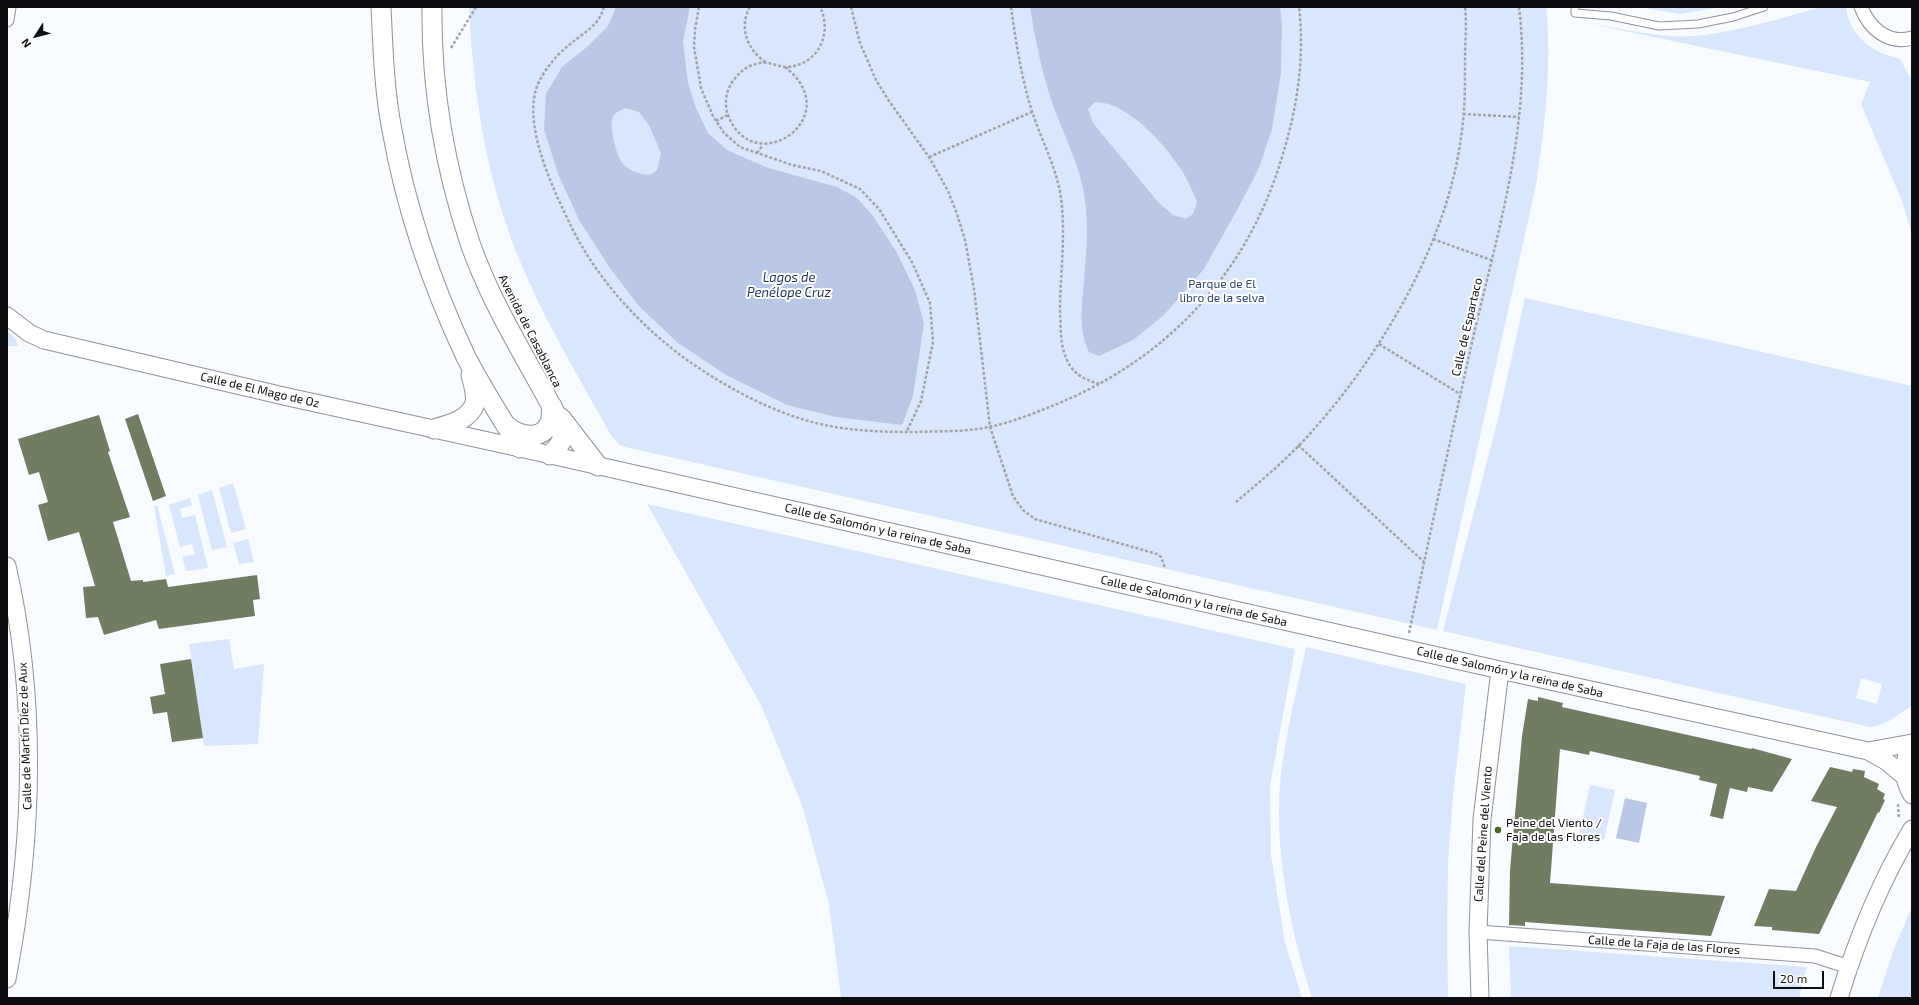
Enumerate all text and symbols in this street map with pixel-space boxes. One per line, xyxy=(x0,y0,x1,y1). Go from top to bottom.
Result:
north arrow xyxy=(16,16,56,56)
text: N xyxy=(18,36,33,50)
water label: Lagos de Penélope Cruz xyxy=(747,270,831,301)
street label: Avenida de Casablanca xyxy=(495,272,565,390)
street label: Calle de Espartaco xyxy=(1449,276,1485,378)
park label: Parque de El libro de la selva xyxy=(1179,277,1265,305)
street label: Calle de El Mago de Oz xyxy=(199,369,321,411)
street label: Calle de Salomón y la reina de Saba xyxy=(783,500,973,558)
street label: Calle de Salomón y la reina de Saba xyxy=(1099,572,1289,630)
street label: Calle de Salomón y la reina de Saba xyxy=(1415,643,1605,701)
street label: Calle de Martín Díez de Aux xyxy=(15,662,35,810)
street label: Calle del Peine del Viento xyxy=(1471,765,1495,903)
place label: Peine del Viento / Faja de las Flores xyxy=(1506,816,1602,844)
marker: Peine del Viento / Faja de las Flores xyxy=(1493,825,1503,835)
street label: Calle de la Faja de las Flores xyxy=(1587,932,1741,958)
scale bar xyxy=(1775,963,1826,989)
text: 20 m xyxy=(1780,971,1807,985)

